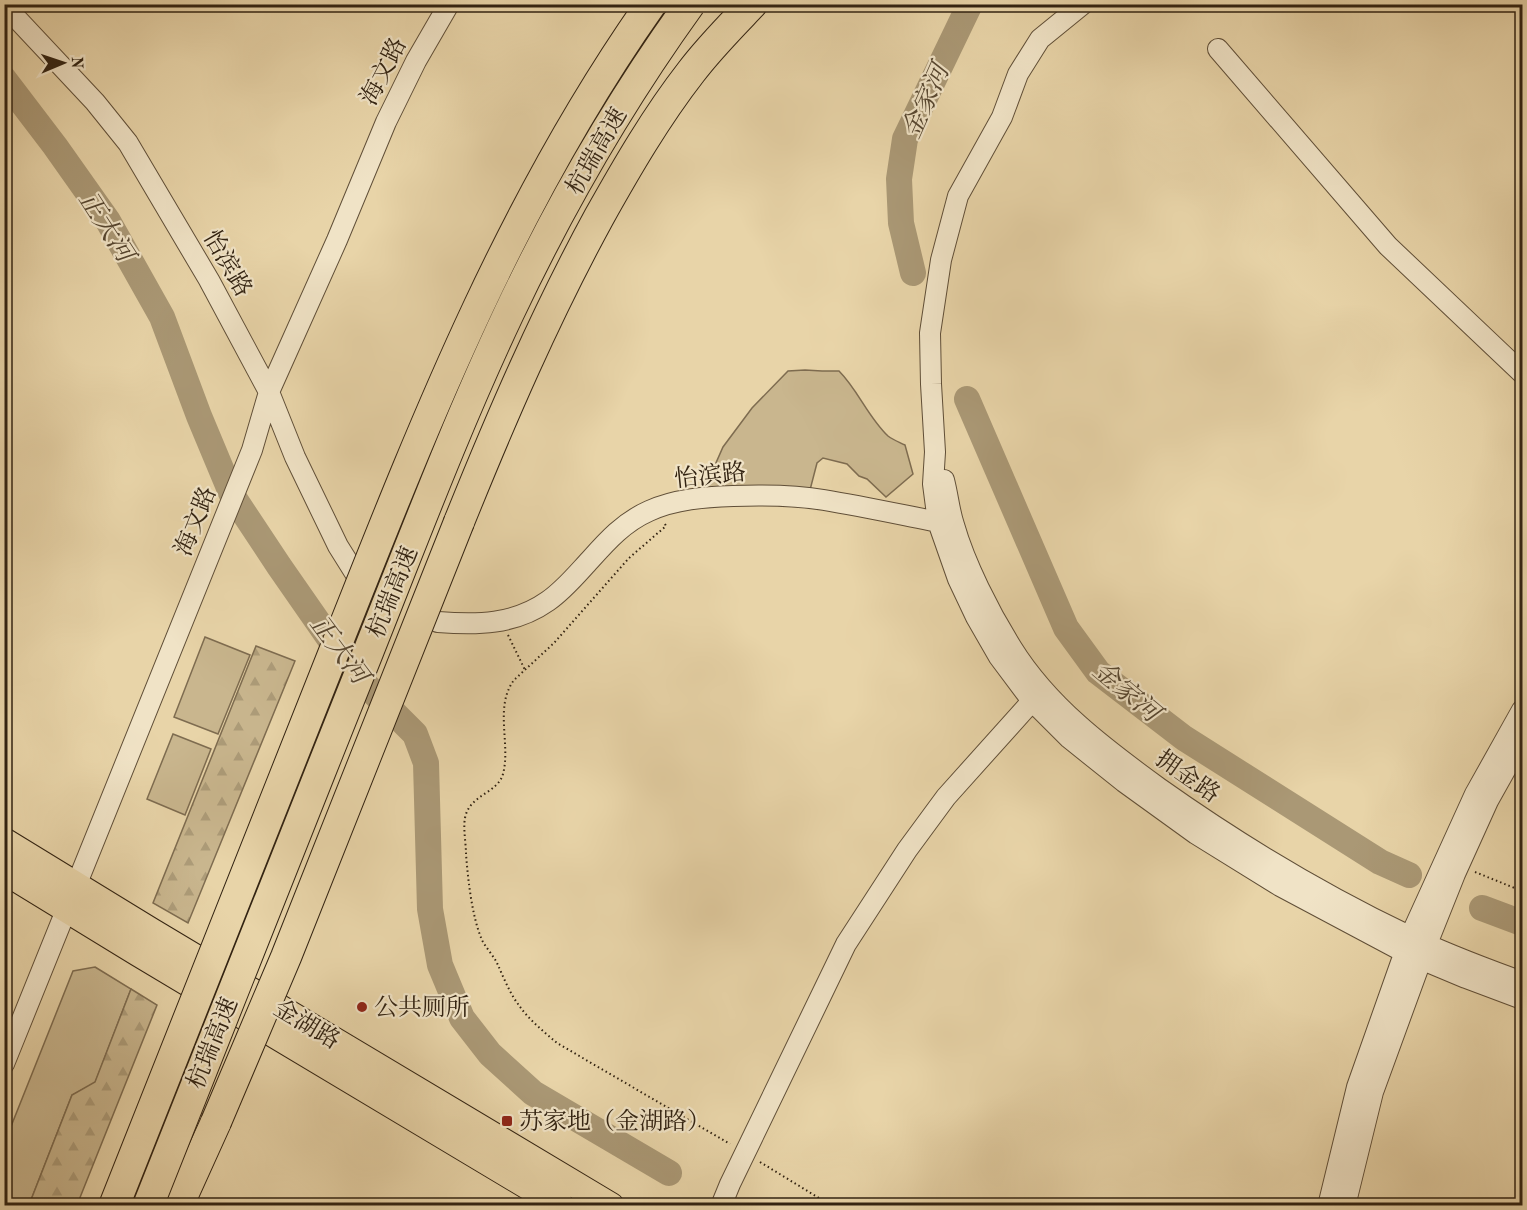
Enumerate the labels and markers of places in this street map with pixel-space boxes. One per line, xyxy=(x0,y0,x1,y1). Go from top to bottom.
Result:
place label: 公共厕所 xyxy=(374,994,470,1021)
marker: 公共厕所 xyxy=(355,1000,369,1014)
place label: 苏家地（金湖路） xyxy=(519,1108,711,1135)
marker: 苏家地（金湖路） xyxy=(500,1114,514,1128)

